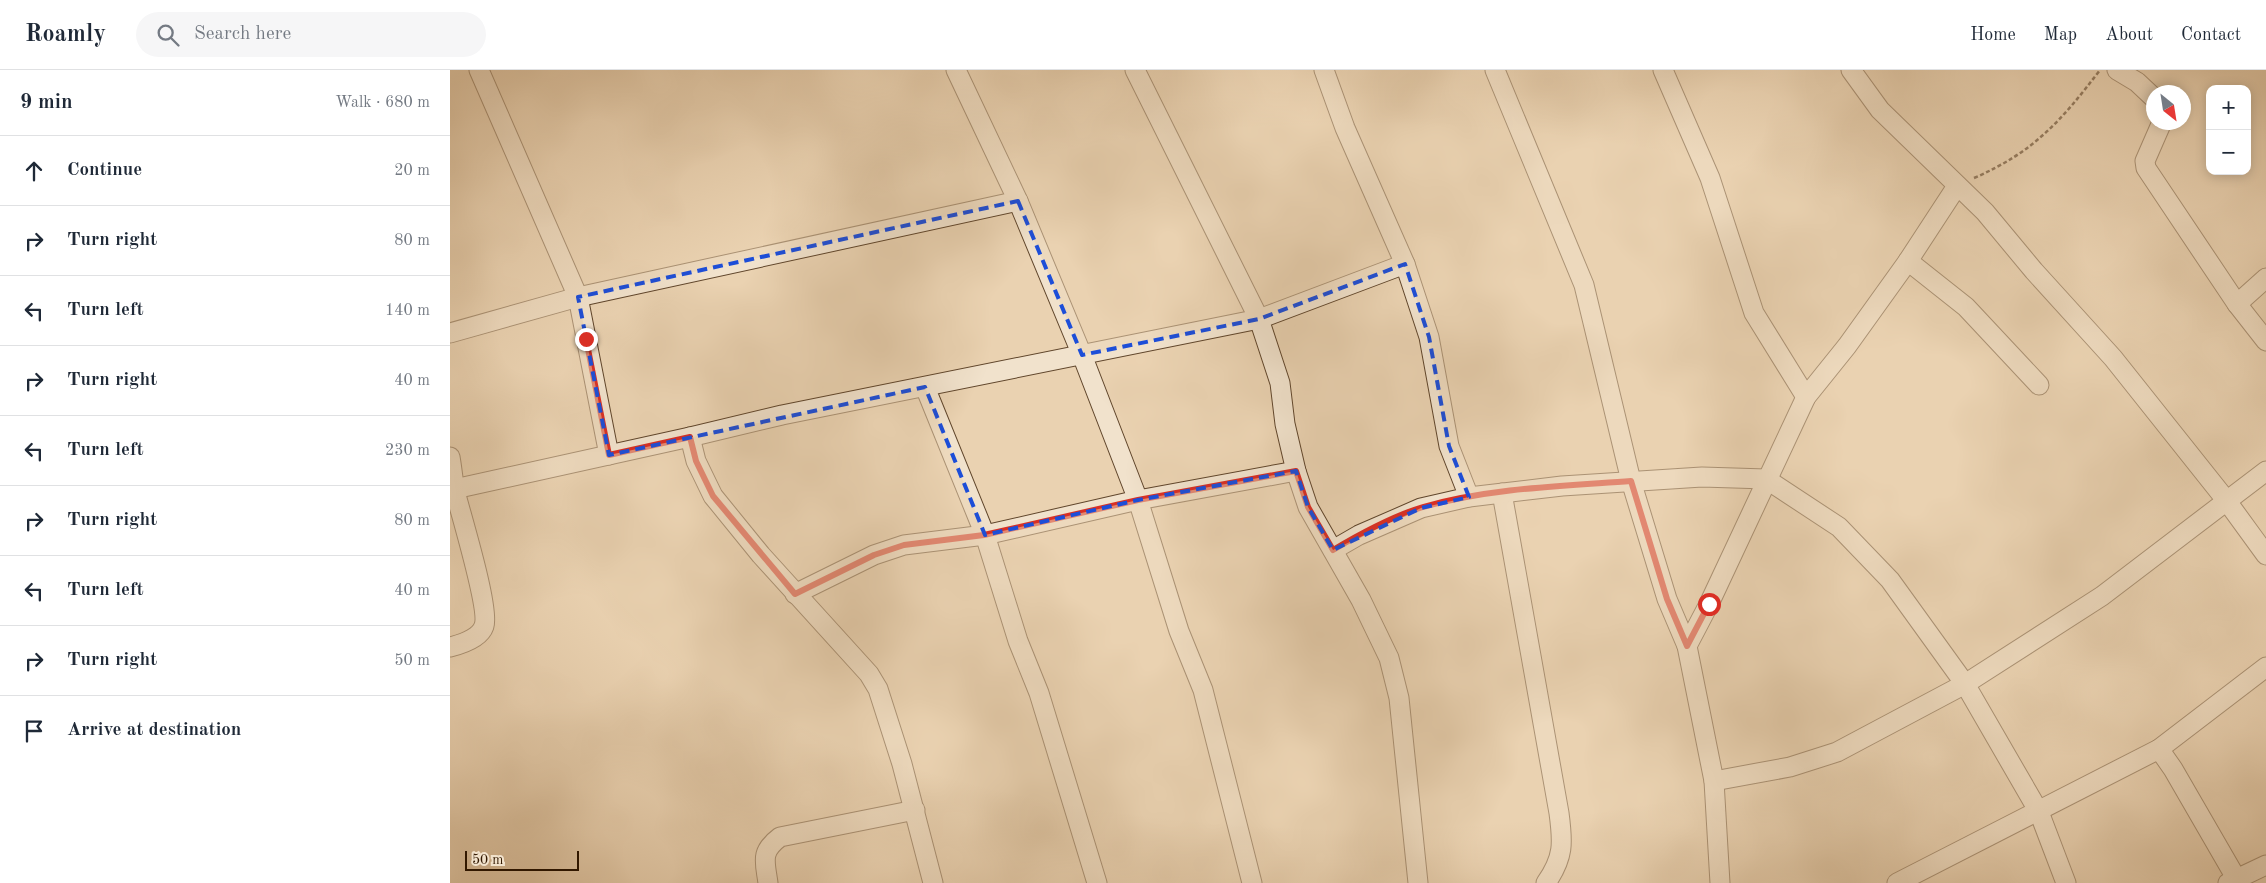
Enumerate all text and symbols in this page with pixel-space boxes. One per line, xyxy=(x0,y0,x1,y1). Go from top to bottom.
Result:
search box xyxy=(136,12,486,57)
icon: search xyxy=(154,21,182,49)
text: Roamly xyxy=(25,23,106,47)
text: Search here xyxy=(194,25,291,44)
text: Home xyxy=(1970,26,2016,44)
text: Map xyxy=(2044,26,2077,44)
text: About xyxy=(2105,26,2153,44)
text: Contact xyxy=(2181,26,2241,44)
north arrow xyxy=(2146,85,2191,130)
map controls xyxy=(2206,85,2251,175)
button: + xyxy=(2206,85,2251,130)
text: 9 min xyxy=(20,92,73,113)
text: Walk · 680 m xyxy=(335,95,430,111)
button: − xyxy=(2206,130,2251,175)
icon: ahead xyxy=(20,157,48,185)
text: Continue xyxy=(67,161,142,180)
text: 20 m xyxy=(394,163,430,179)
icon: right xyxy=(20,227,48,255)
text: Turn right xyxy=(67,231,157,250)
text: 80 m xyxy=(394,233,430,249)
icon: left xyxy=(20,297,48,325)
text: Turn left xyxy=(67,301,144,320)
text: 140 m xyxy=(385,303,430,319)
route end xyxy=(575,328,598,351)
icon: right xyxy=(20,367,48,395)
text: Turn right xyxy=(67,371,157,390)
text: 40 m xyxy=(394,373,430,389)
icon: left xyxy=(20,437,48,465)
text: Turn left xyxy=(67,441,144,460)
text: 230 m xyxy=(385,443,430,459)
icon: right xyxy=(20,507,48,535)
text: Turn right xyxy=(67,511,157,530)
text: 80 m xyxy=(394,513,430,529)
icon: left xyxy=(20,577,48,605)
text: Turn left xyxy=(67,581,144,600)
text: 40 m xyxy=(394,583,430,599)
route start xyxy=(1698,593,1721,616)
icon: right xyxy=(20,647,48,675)
text: Turn right xyxy=(67,651,157,670)
text: 50 m xyxy=(394,653,430,669)
icon: arrive xyxy=(20,717,48,745)
text: Arrive at destination xyxy=(67,721,241,740)
scale bar xyxy=(465,848,579,871)
text: 50 m xyxy=(472,853,503,867)

